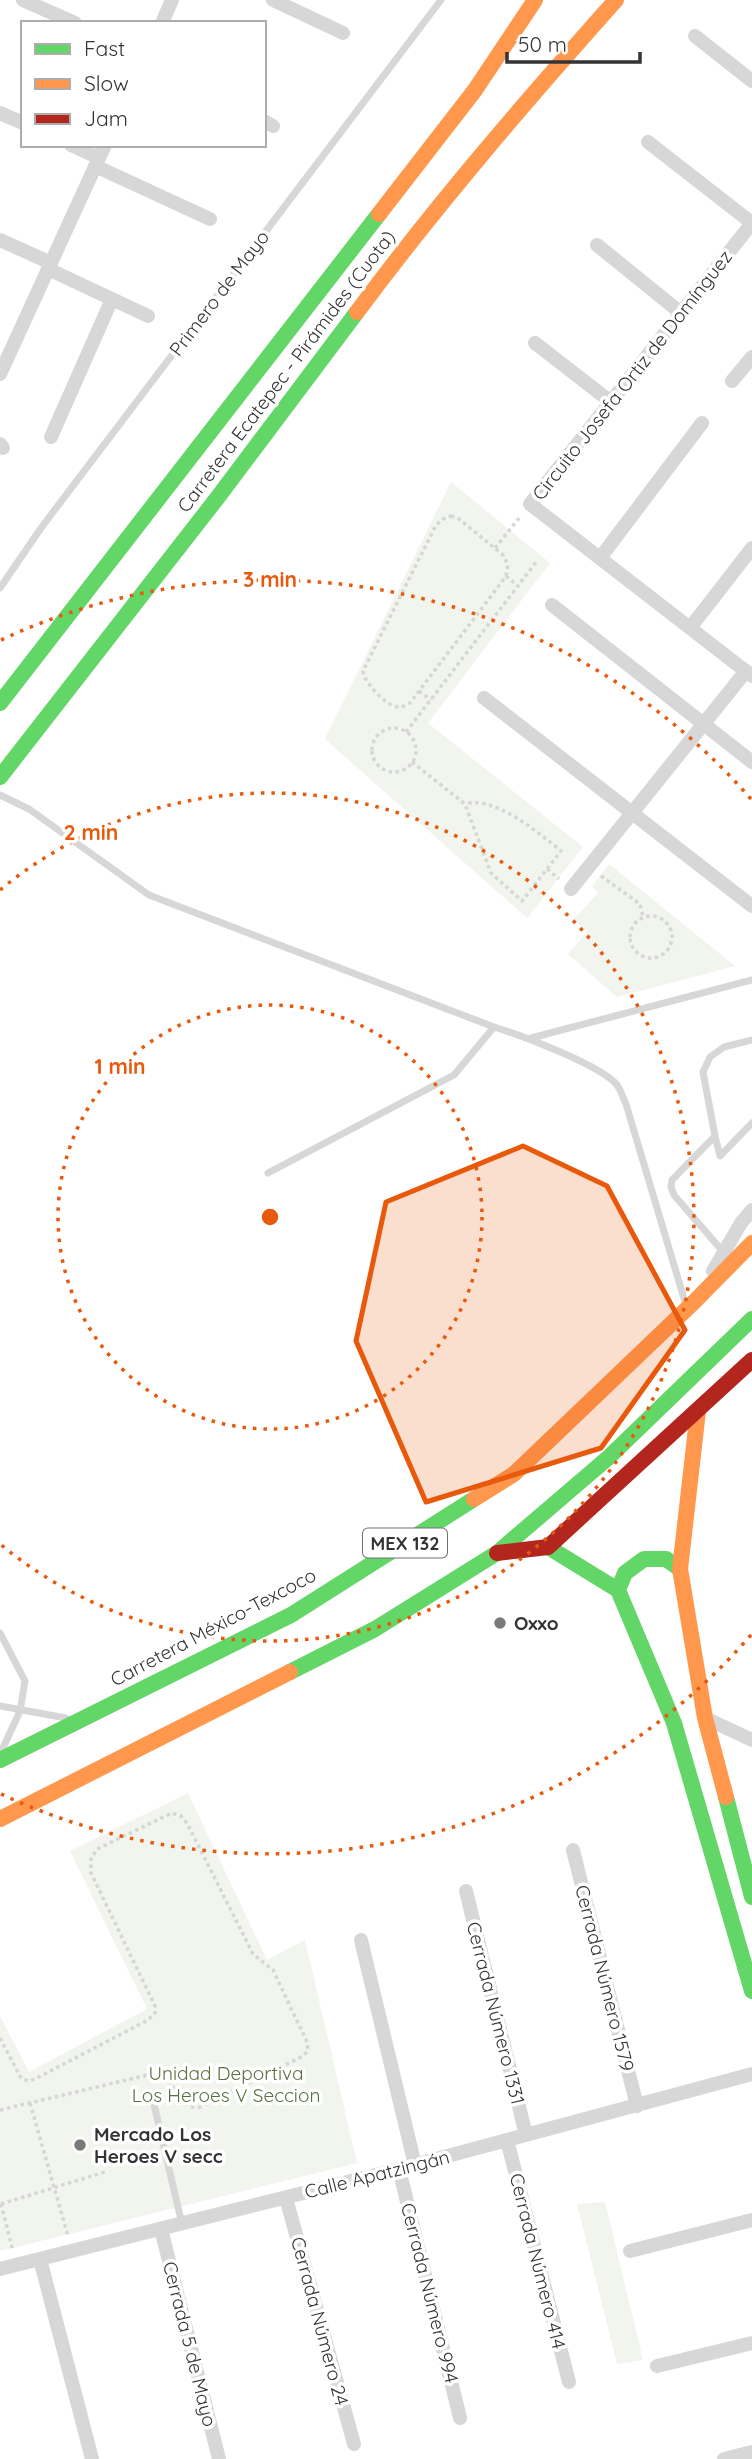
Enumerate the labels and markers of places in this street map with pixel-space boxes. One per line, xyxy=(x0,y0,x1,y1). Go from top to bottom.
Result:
centre of rings xyxy=(258,1205,282,1229)
place label: Oxxo xyxy=(514,1611,559,1635)
marker: Oxxo xyxy=(492,1615,508,1631)
place label: Mercado Los Heroes V secc xyxy=(94,2122,223,2168)
marker: Mercado Los Heroes V secc xyxy=(72,2137,88,2153)

